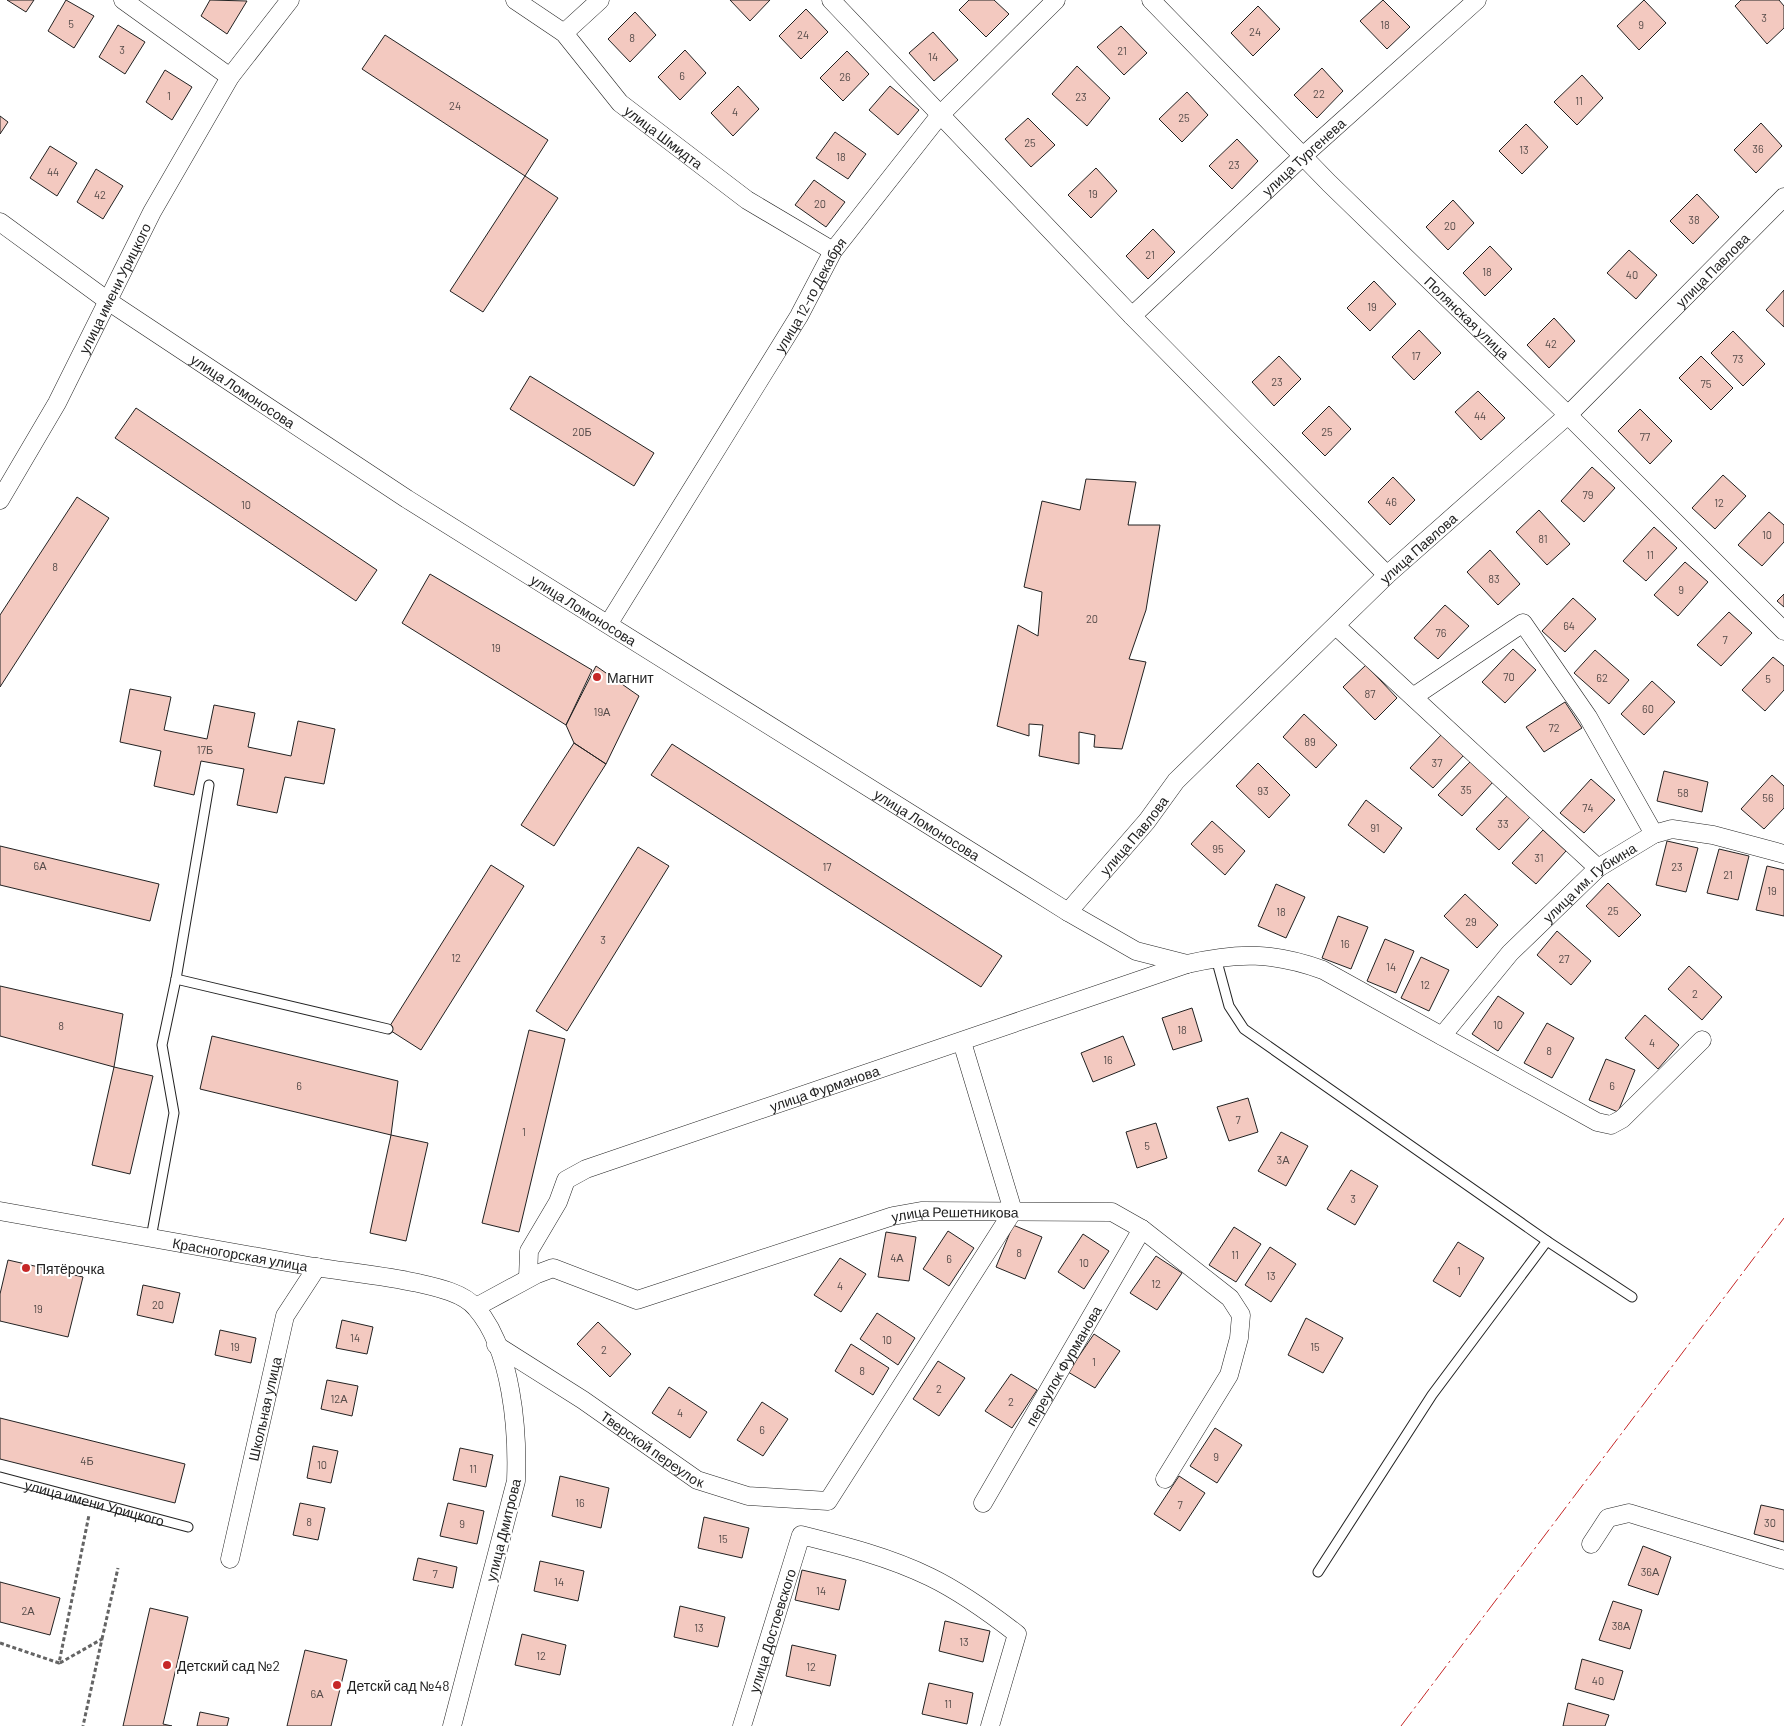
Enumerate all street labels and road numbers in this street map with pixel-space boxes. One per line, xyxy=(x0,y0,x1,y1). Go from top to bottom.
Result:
street label: улица Шмидта xyxy=(621,101,707,172)
street label: улица Тургенева xyxy=(1258,114,1349,199)
street label: улица имени Урицкого xyxy=(75,220,154,356)
street label: улица Павлова xyxy=(1672,229,1753,310)
street label: улица 12-го Декабря xyxy=(770,234,849,355)
street label: Полянская улица xyxy=(1421,272,1513,362)
street label: улица Ломоносова xyxy=(188,350,299,431)
street label: улица Павлова xyxy=(1376,509,1460,586)
street label: улица Ломоносова xyxy=(528,570,640,649)
street label: улица Ломоносова xyxy=(871,785,983,864)
street label: улица Павлова xyxy=(1096,792,1171,878)
street label: улица им. Губкина xyxy=(1539,838,1639,926)
street label: улица Фурманова xyxy=(767,1061,882,1114)
street label: улица Решетникова xyxy=(890,1203,1019,1225)
street label: Красногорская улица xyxy=(171,1233,309,1274)
street label: переулок Фурманова xyxy=(1021,1302,1104,1429)
street label: Школьная улица xyxy=(244,1355,284,1463)
street label: Тверской переулок xyxy=(598,1407,707,1490)
street label: улица имени Урицкого xyxy=(23,1476,166,1529)
street label: улица Дмитрова xyxy=(482,1477,524,1583)
street label: улица Достоевского xyxy=(744,1566,799,1694)

